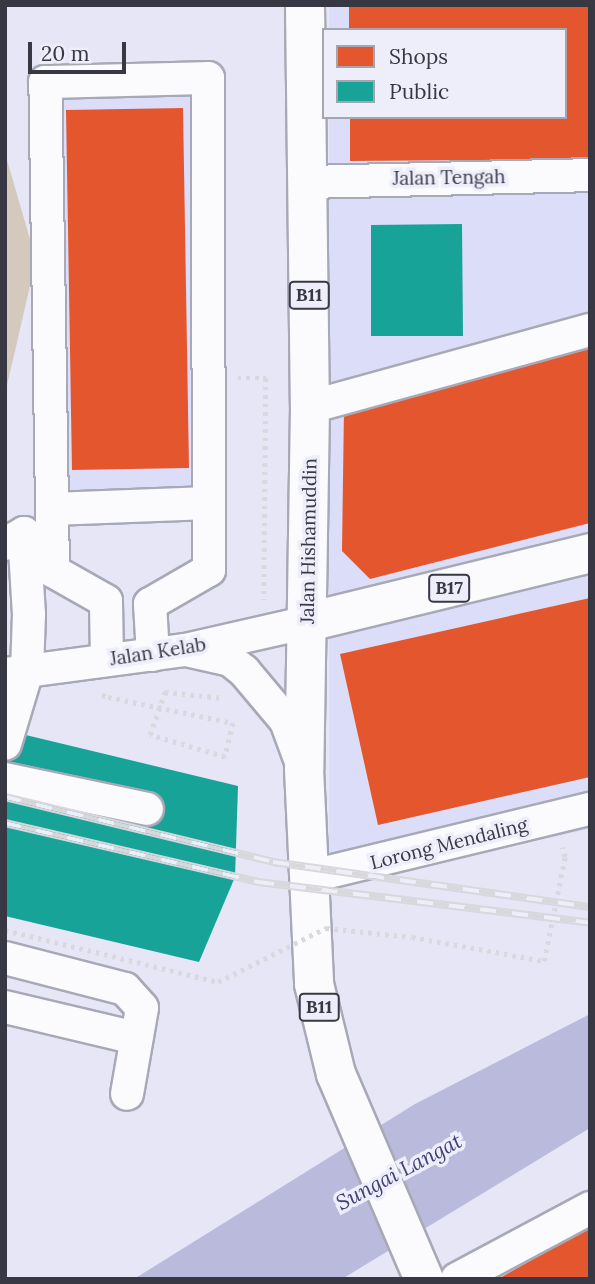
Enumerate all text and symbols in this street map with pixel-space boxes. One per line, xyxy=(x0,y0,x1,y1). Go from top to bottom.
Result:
scale bar xyxy=(32,28,130,72)
legend xyxy=(322,28,567,119)
text: 20 m xyxy=(41,40,90,67)
text: Shops xyxy=(389,43,448,70)
text: Public xyxy=(389,78,449,105)
street label: Jalan Tengah xyxy=(392,166,506,190)
road number: B11 xyxy=(288,281,330,310)
street label: Jalan Hishamuddin xyxy=(296,458,322,624)
road number: B17 xyxy=(428,574,470,602)
street label: Jalan Kelab xyxy=(108,633,208,671)
street label: Lorong Mendaling xyxy=(368,813,530,875)
road number: B11 xyxy=(298,992,340,1022)
water label: Sungai Langat xyxy=(332,1128,466,1216)

